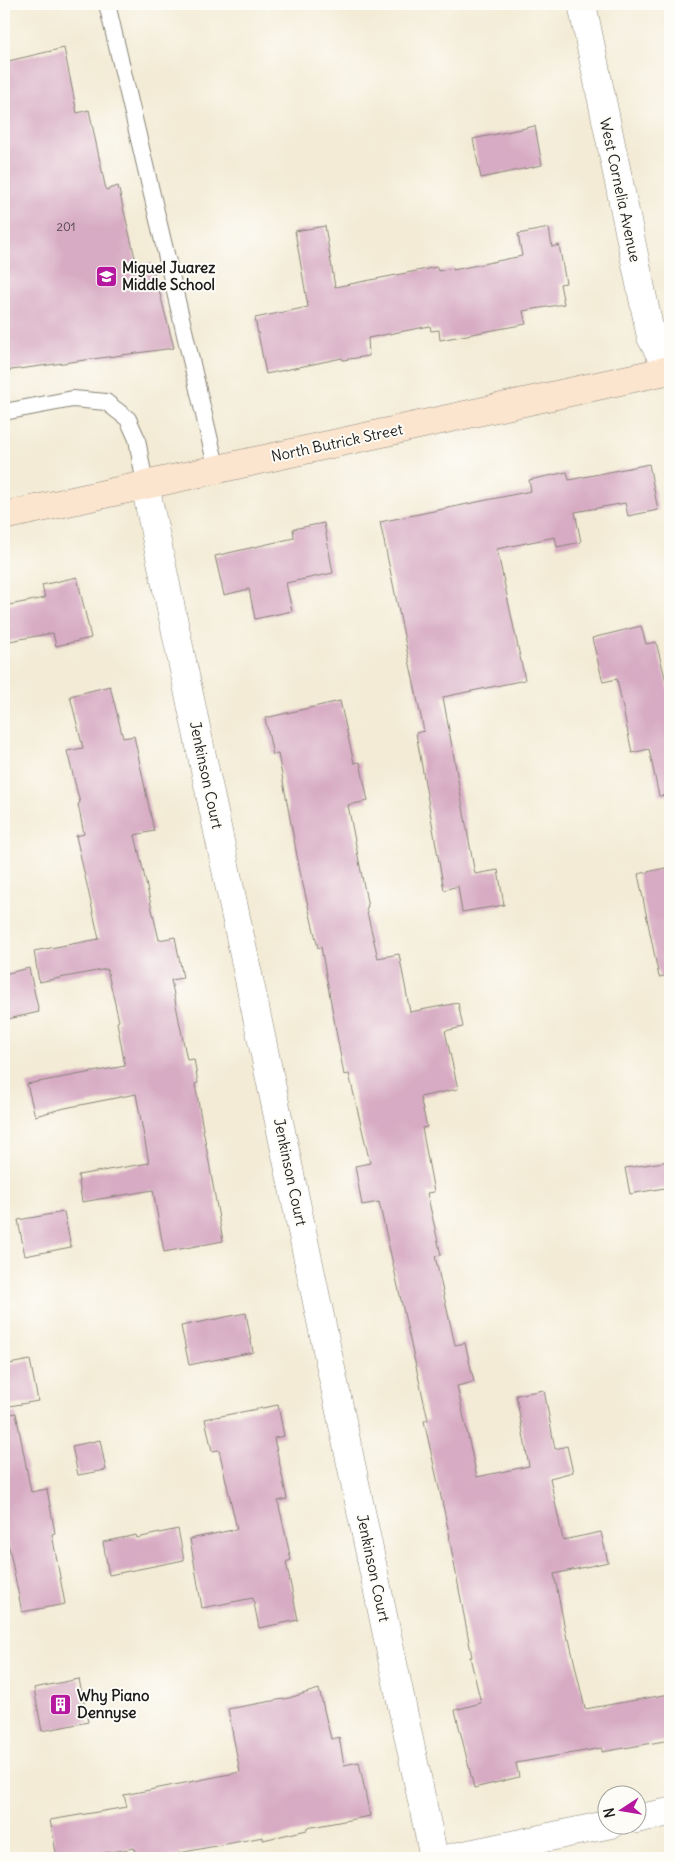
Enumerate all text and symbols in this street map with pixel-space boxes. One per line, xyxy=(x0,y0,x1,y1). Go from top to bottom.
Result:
street label: West Cornelia Avenue xyxy=(596,116,645,264)
house number: 201 xyxy=(56,219,76,234)
place label: Miguel Juarez Middle School xyxy=(122,258,215,294)
school or university icon: Miguel Juarez Middle School xyxy=(94,265,118,289)
street label: North Butrick Street xyxy=(269,419,404,466)
street label: Jenkinson Court xyxy=(186,719,227,831)
street label: Jenkinson Court xyxy=(270,1116,311,1228)
street label: Jenkinson Court xyxy=(353,1512,394,1624)
place label: Why Piano Dennyse xyxy=(77,1686,150,1723)
building icon: Why Piano Dennyse xyxy=(49,1693,73,1717)
north arrow xyxy=(596,1784,646,1834)
text: N xyxy=(599,1806,619,1819)

